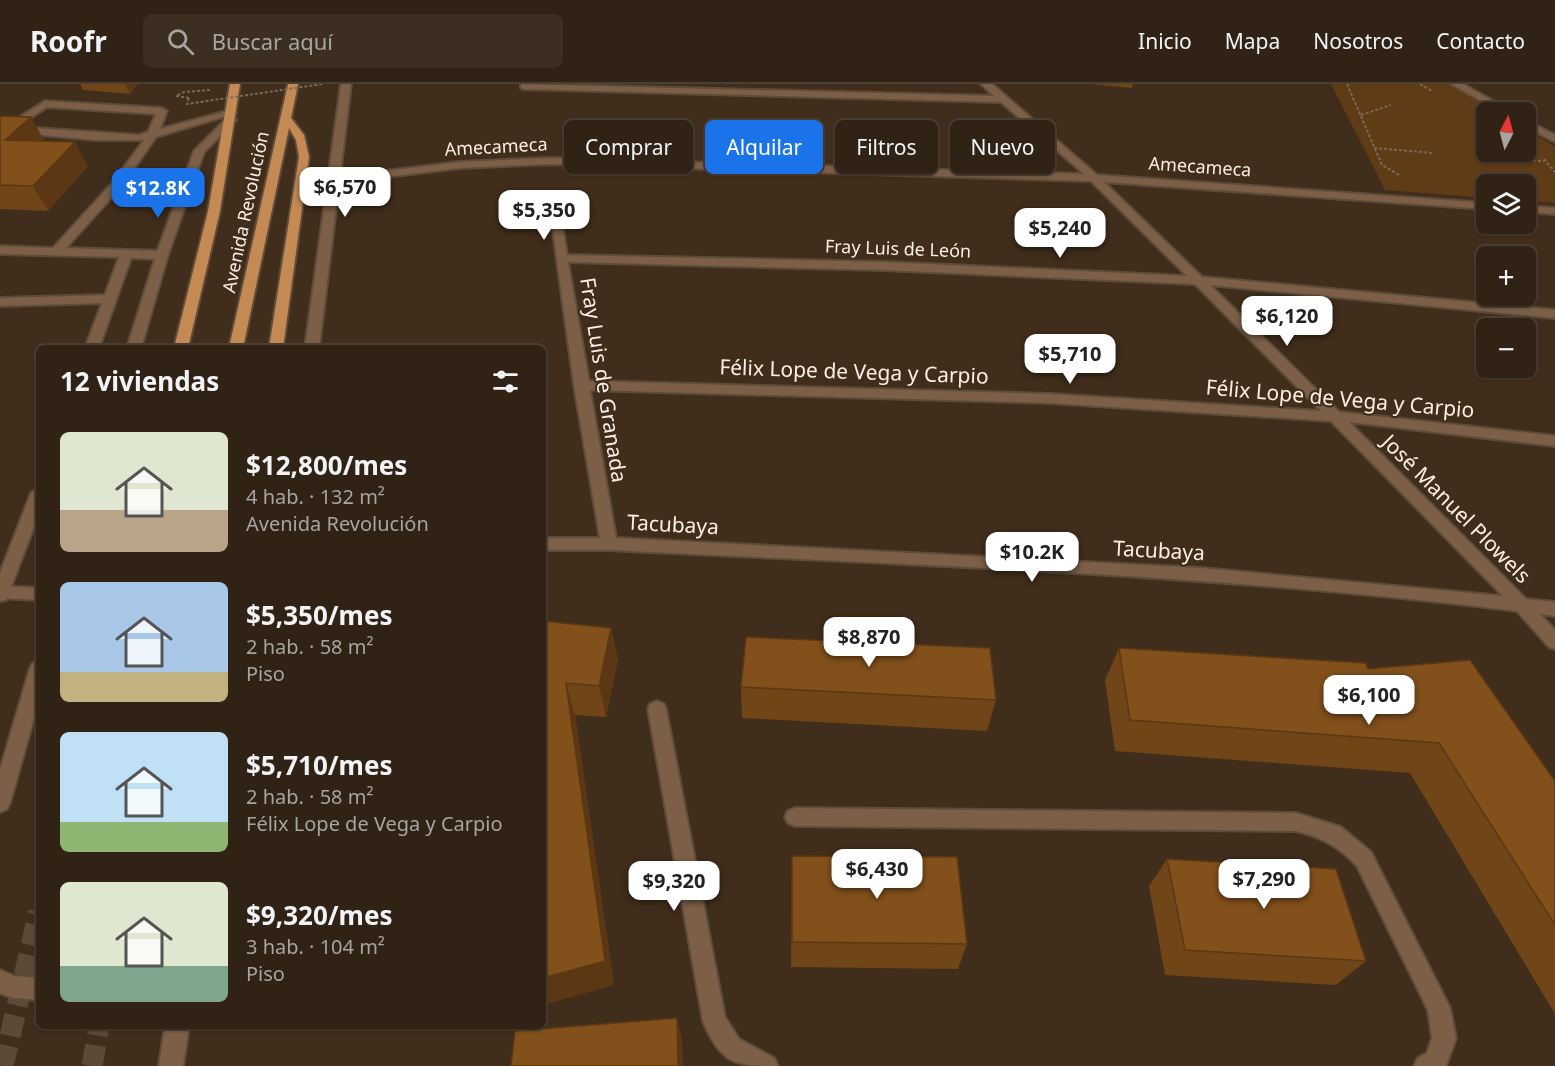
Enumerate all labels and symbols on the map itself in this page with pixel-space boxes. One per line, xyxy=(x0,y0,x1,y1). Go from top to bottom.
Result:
north arrow xyxy=(1476,102,1536,162)
street label: Avenida Revolución xyxy=(216,129,274,295)
street label: Amecameca xyxy=(444,131,548,161)
street label: Amecameca xyxy=(1148,150,1252,182)
pin: $6,570 xyxy=(296,167,394,218)
pin: $12.8K xyxy=(109,168,207,219)
pin: $5,350 xyxy=(495,190,593,241)
pin: $5,240 xyxy=(1011,208,1109,259)
street label: Fray Luis de León xyxy=(824,233,972,263)
street label: Fray Luis de Granada xyxy=(574,275,634,484)
pin: $6,120 xyxy=(1238,296,1336,347)
pin: $5,710 xyxy=(1021,334,1119,385)
street label: Félix Lope de Vega y Carpio xyxy=(719,352,989,390)
street label: Félix Lope de Vega y Carpio xyxy=(1205,372,1476,424)
street label: José Manuel Plowels xyxy=(1375,426,1537,589)
street label: Tacubaya xyxy=(626,508,720,540)
pin: $10.2K xyxy=(983,532,1081,583)
street label: Tacubaya xyxy=(1112,534,1206,566)
pin: $8,870 xyxy=(820,617,918,668)
pin: $6,100 xyxy=(1320,675,1418,726)
pin: $6,430 xyxy=(828,849,926,900)
pin: $7,290 xyxy=(1215,859,1313,910)
pin: $9,320 xyxy=(625,861,723,912)

